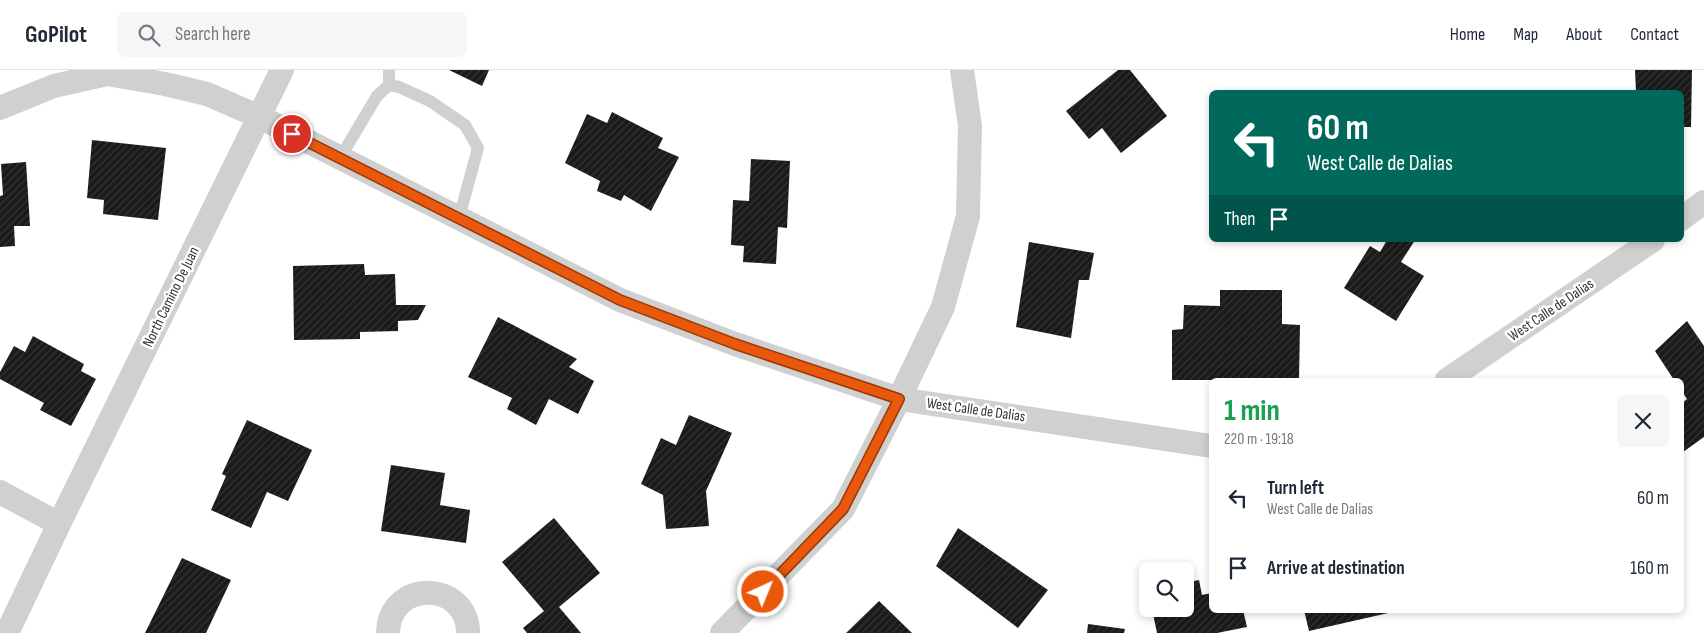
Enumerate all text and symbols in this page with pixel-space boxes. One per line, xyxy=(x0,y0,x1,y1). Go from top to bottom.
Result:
search box xyxy=(117,12,467,57)
text: GoPilot xyxy=(25,20,87,49)
icon: search xyxy=(135,21,163,49)
text: Search here xyxy=(175,23,251,46)
text: Home xyxy=(1450,24,1485,45)
text: Map xyxy=(1513,24,1538,45)
text: About xyxy=(1566,24,1602,45)
text: Contact xyxy=(1630,24,1679,45)
text: 60 m xyxy=(1307,107,1369,150)
icon: left xyxy=(1224,110,1289,175)
pin xyxy=(271,113,313,155)
icon: arrive xyxy=(278,120,306,148)
text: West Calle de Dalias xyxy=(1307,150,1453,177)
icon: arrive xyxy=(1265,205,1293,233)
text: Then xyxy=(1224,208,1255,231)
street label: North Camino De Juan xyxy=(138,244,204,350)
street label: West Calle de Dalias xyxy=(1504,274,1598,346)
text: 1 min xyxy=(1224,393,1280,429)
street label: West Calle de Dalias xyxy=(925,394,1027,426)
button: close xyxy=(1617,395,1669,447)
text: 220 m · 19:18 xyxy=(1224,430,1294,449)
text: Turn left xyxy=(1267,477,1324,500)
icon: left xyxy=(1224,484,1252,512)
text: 60 m xyxy=(1637,487,1669,510)
text: West Calle de Dalias xyxy=(1267,500,1373,519)
icon: arrive xyxy=(1224,554,1252,582)
text: Arrive at destination xyxy=(1267,557,1405,580)
text: 160 m xyxy=(1630,557,1669,580)
map controls xyxy=(1139,562,1194,617)
button: search xyxy=(1139,562,1194,617)
position arrow xyxy=(736,565,788,617)

